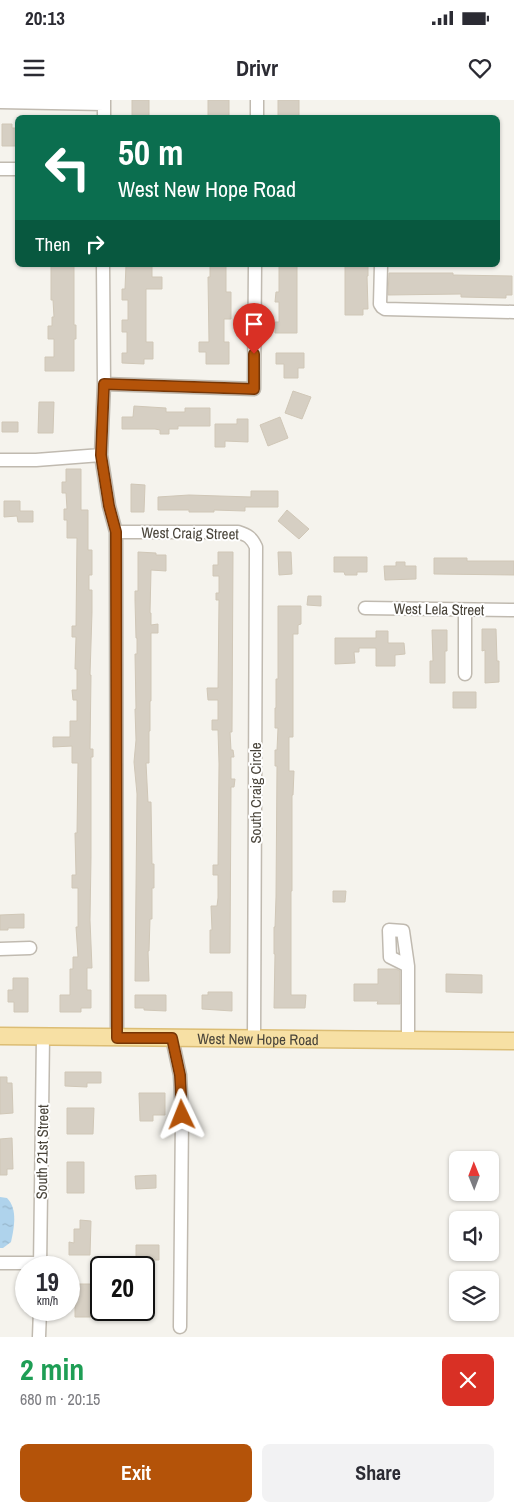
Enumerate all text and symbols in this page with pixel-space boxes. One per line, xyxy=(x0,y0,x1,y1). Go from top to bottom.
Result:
text: 20:13 xyxy=(25,5,65,31)
text: Drivr xyxy=(236,53,278,83)
icon: menu xyxy=(20,54,48,82)
icon: heart xyxy=(466,54,494,82)
text: 50 m xyxy=(118,129,183,176)
icon: left xyxy=(35,135,100,200)
text: West New Hope Road xyxy=(118,174,296,204)
icon: right xyxy=(81,230,109,258)
text: Then xyxy=(35,231,71,257)
pin xyxy=(233,303,275,354)
icon: arrive xyxy=(240,310,268,338)
street label: West Craig Street xyxy=(141,522,240,544)
street label: West Lela Street xyxy=(393,598,485,620)
street label: South Craig Circle xyxy=(245,742,266,844)
street label: West New Hope Road xyxy=(197,1027,319,1050)
position arrow xyxy=(155,1088,207,1140)
street label: South 21st Street xyxy=(31,1104,53,1200)
north arrow xyxy=(449,1151,499,1201)
map controls xyxy=(449,1151,499,1321)
button: sound xyxy=(449,1211,499,1261)
speed limit sign: 20 xyxy=(90,1256,155,1321)
text: 19 xyxy=(36,1265,59,1299)
button: layers xyxy=(449,1271,499,1321)
text: km/h xyxy=(37,1293,58,1309)
text: 2 min xyxy=(20,1349,84,1389)
button: close xyxy=(442,1354,494,1406)
text: 680 m · 20:15 xyxy=(20,1388,100,1410)
button: Exit xyxy=(20,1444,252,1502)
button: Share xyxy=(262,1444,494,1502)

